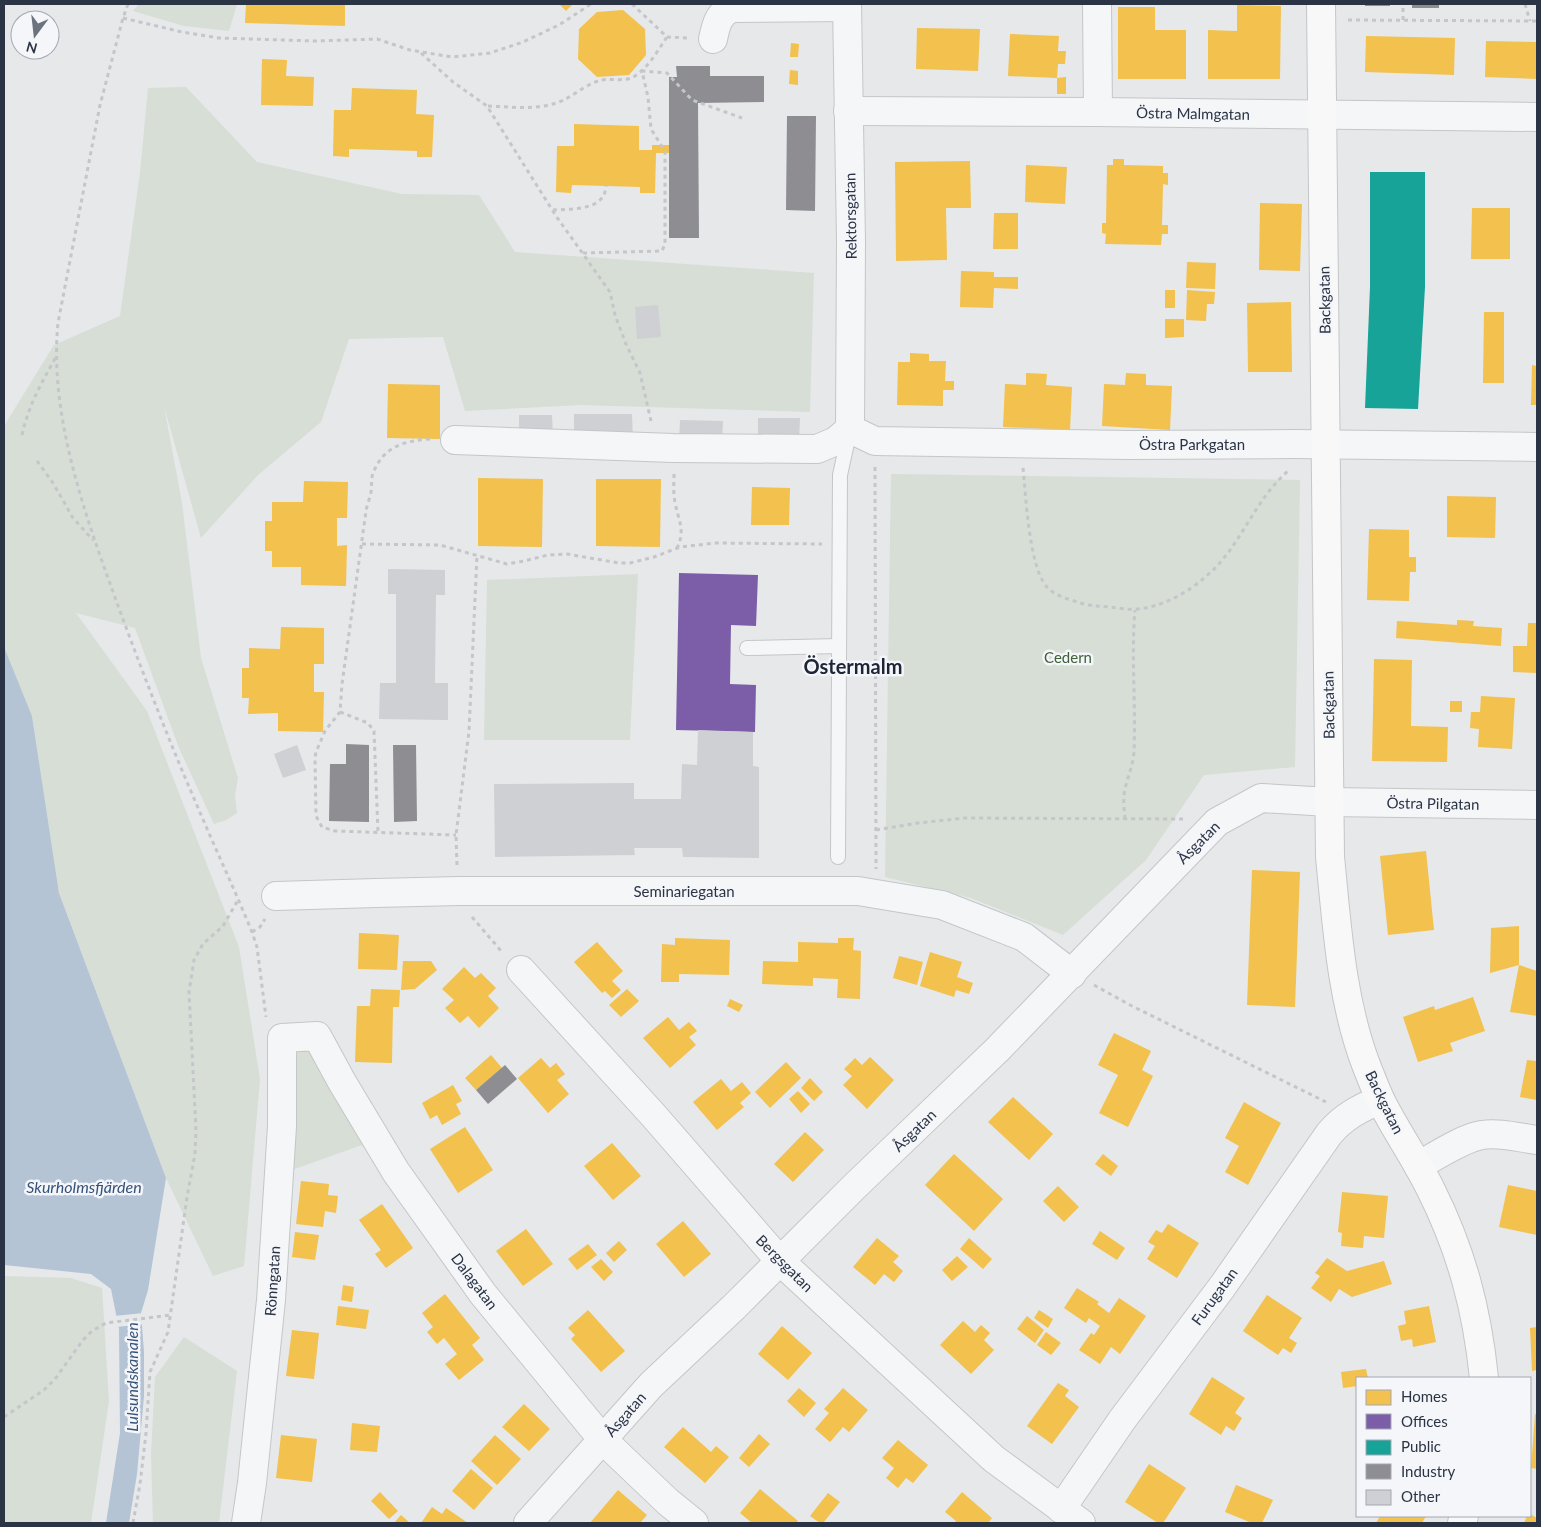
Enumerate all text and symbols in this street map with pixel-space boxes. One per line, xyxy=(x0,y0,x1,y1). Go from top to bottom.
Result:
north arrow xyxy=(10,10,60,60)
text: N xyxy=(24,38,39,58)
street label: Östra Malmgatan xyxy=(1136,103,1250,123)
street label: Rektorsgatan xyxy=(840,173,860,259)
street label: Backgatan xyxy=(1314,266,1334,334)
street label: Östra Parkgatan xyxy=(1139,435,1245,453)
park label: Cedern xyxy=(1044,648,1092,666)
district label: Östermalm xyxy=(804,654,902,678)
street label: Backgatan xyxy=(1318,671,1338,739)
street label: Östra Pilgatan xyxy=(1386,793,1480,813)
street label: Åsgatan xyxy=(1173,817,1223,867)
street label: Seminariegatan xyxy=(633,882,735,900)
street label: Backgatan xyxy=(1362,1067,1408,1137)
street label: Åsgatan xyxy=(889,1105,939,1155)
water label: Skurholmsfjärden xyxy=(26,1177,142,1196)
street label: Bergsgatan xyxy=(753,1231,817,1295)
street label: Rönngatan xyxy=(261,1245,283,1317)
street label: Dalagatan xyxy=(448,1249,502,1313)
street label: Furugatan xyxy=(1187,1264,1241,1328)
water label: Lulsundskanalen xyxy=(122,1322,141,1432)
legend xyxy=(1356,1377,1531,1517)
text: Homes xyxy=(1401,1387,1447,1405)
street label: Åsgatan xyxy=(601,1388,649,1440)
text: Offices xyxy=(1401,1412,1448,1430)
text: Public xyxy=(1401,1437,1441,1455)
text: Industry xyxy=(1401,1462,1456,1480)
text: Other xyxy=(1401,1487,1441,1505)

